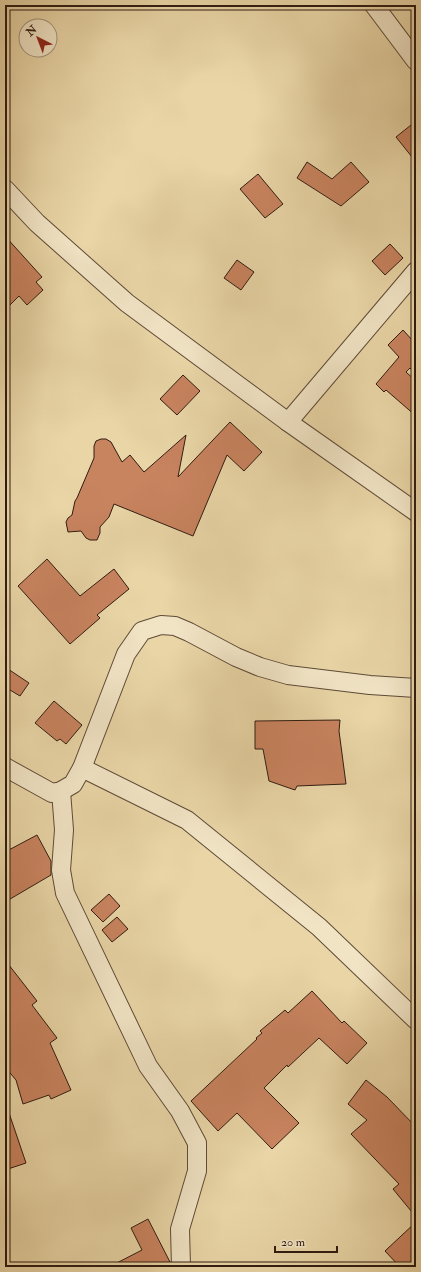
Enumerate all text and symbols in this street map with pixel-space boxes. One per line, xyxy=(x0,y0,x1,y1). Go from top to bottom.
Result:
north arrow xyxy=(18,18,58,58)
text: N xyxy=(23,22,41,40)
scale bar xyxy=(275,1228,337,1254)
text: 20 m xyxy=(281,1235,306,1250)

